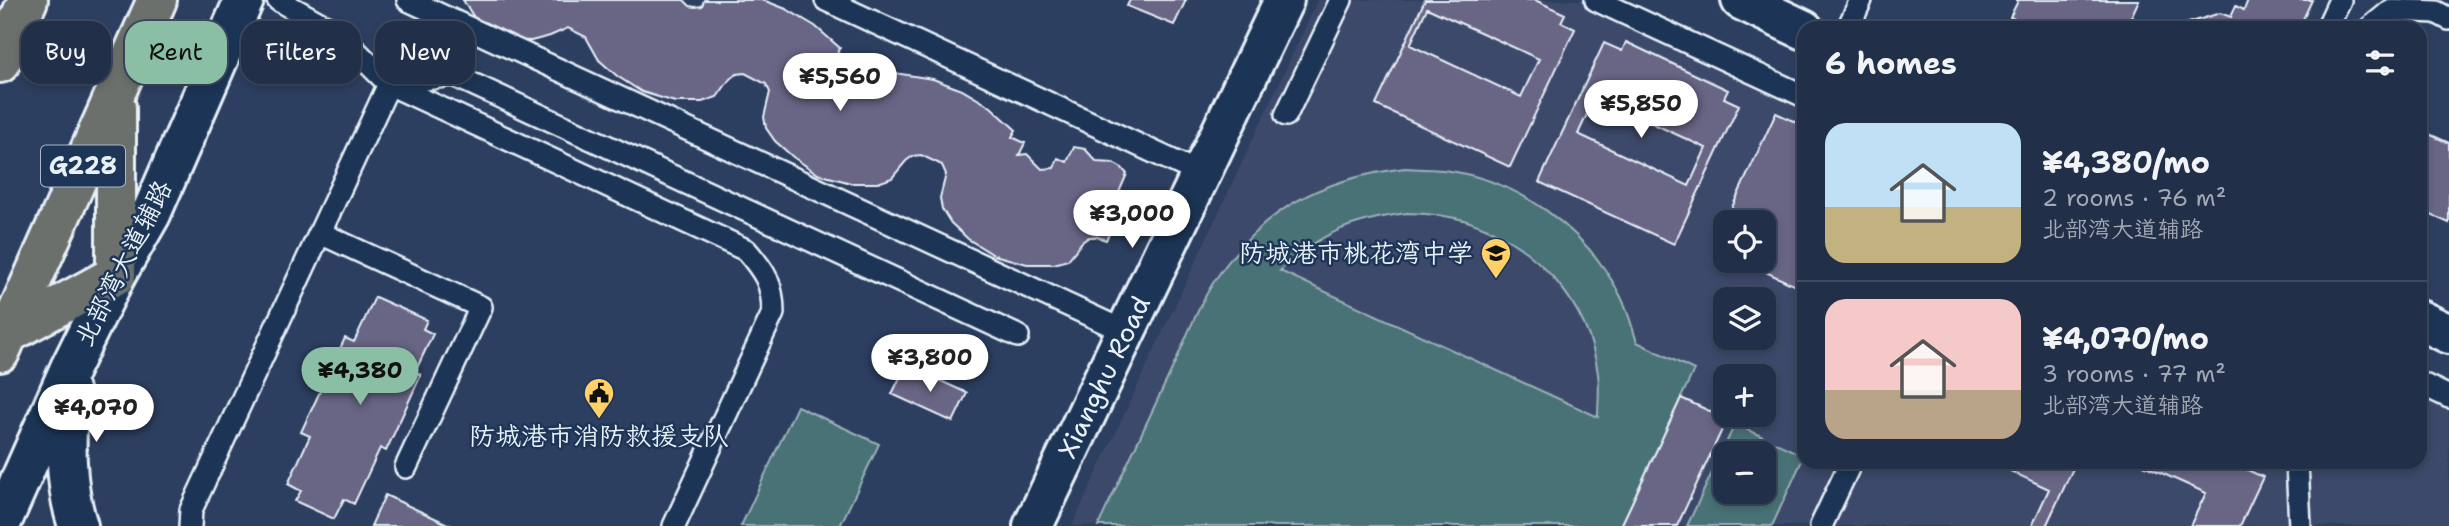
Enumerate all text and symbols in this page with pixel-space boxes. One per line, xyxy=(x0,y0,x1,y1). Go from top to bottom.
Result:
chip: Buy xyxy=(21,21,111,84)
chip: Rent xyxy=(125,21,227,84)
chip: Filters xyxy=(241,21,361,84)
chip: New xyxy=(375,21,475,84)
text: 6 homes xyxy=(1825,43,1957,84)
icon: filters xyxy=(2361,44,2399,82)
pin: ¥5,560 xyxy=(783,54,897,113)
text: ¥5,560 xyxy=(799,61,881,91)
pin: ¥5,850 xyxy=(1584,80,1698,140)
text: ¥5,850 xyxy=(1600,88,1682,118)
text: ¥4,380/mo xyxy=(2042,142,2210,183)
road number: G228 xyxy=(41,146,125,186)
icon: home xyxy=(1881,151,1965,235)
street label: 北部湾大道辅路 xyxy=(66,174,179,352)
text: 2 rooms · 76 m² xyxy=(2042,183,2226,213)
pin: ¥3,000 xyxy=(1075,190,1189,250)
text: ¥3,000 xyxy=(1089,198,1175,228)
map controls xyxy=(1713,210,1776,504)
button: locate xyxy=(1713,210,1776,273)
text: 北部湾大道辅路 xyxy=(2042,214,2203,244)
place label: 防城港市桃花湾中学 xyxy=(1239,235,1473,270)
school or university icon: 防城港市桃花湾中学 xyxy=(1479,236,1513,280)
button: layers xyxy=(1713,287,1776,350)
street label: Xianghu Road xyxy=(1049,290,1158,464)
text: ¥4,070/mo xyxy=(2042,318,2209,359)
icon: home xyxy=(1881,327,1965,411)
pin: ¥3,800 xyxy=(873,334,987,394)
text: ¥3,800 xyxy=(887,342,973,372)
pin: ¥4,380 xyxy=(303,348,417,407)
text: ¥4,380 xyxy=(317,355,403,385)
text: 3 rooms · 77 m² xyxy=(2042,359,2226,389)
button: + xyxy=(1713,364,1776,427)
public building icon: 防城港市消防救援支队 xyxy=(582,376,616,420)
pin: ¥4,070 xyxy=(39,384,153,444)
text: 北部湾大道辅路 xyxy=(2042,390,2203,420)
text: ¥4,070 xyxy=(54,392,138,422)
place label: 防城港市消防救援支队 xyxy=(469,418,729,453)
button: − xyxy=(1713,441,1776,504)

